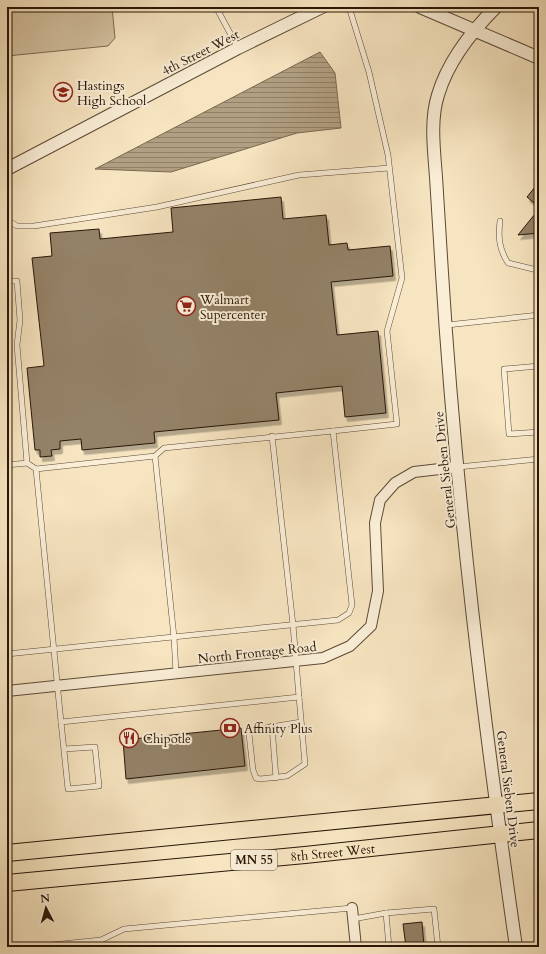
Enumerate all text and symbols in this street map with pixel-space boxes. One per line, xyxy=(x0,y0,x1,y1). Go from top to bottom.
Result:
street label: 4th Street West xyxy=(159,26,242,80)
place label: Hastings High School xyxy=(77,77,147,110)
school or university icon: Hastings High School xyxy=(52,81,74,103)
place label: Walmart Supercenter xyxy=(199,291,265,324)
supermarket icon: Walmart Supercenter xyxy=(175,295,197,317)
street label: General Sieben Drive xyxy=(430,410,460,529)
street label: North Frontage Road xyxy=(197,638,317,668)
bank icon: Affinity Plus xyxy=(219,717,241,739)
place label: Affinity Plus xyxy=(244,720,312,738)
restaurant icon: Chipotle xyxy=(118,727,140,749)
place label: Chipotle xyxy=(143,730,191,748)
street label: General Sieben Drive xyxy=(492,730,524,849)
street label: 8th Street West xyxy=(290,840,376,866)
road number: MN 55 xyxy=(231,850,277,870)
north arrow xyxy=(26,888,66,928)
text: N xyxy=(39,891,51,907)

